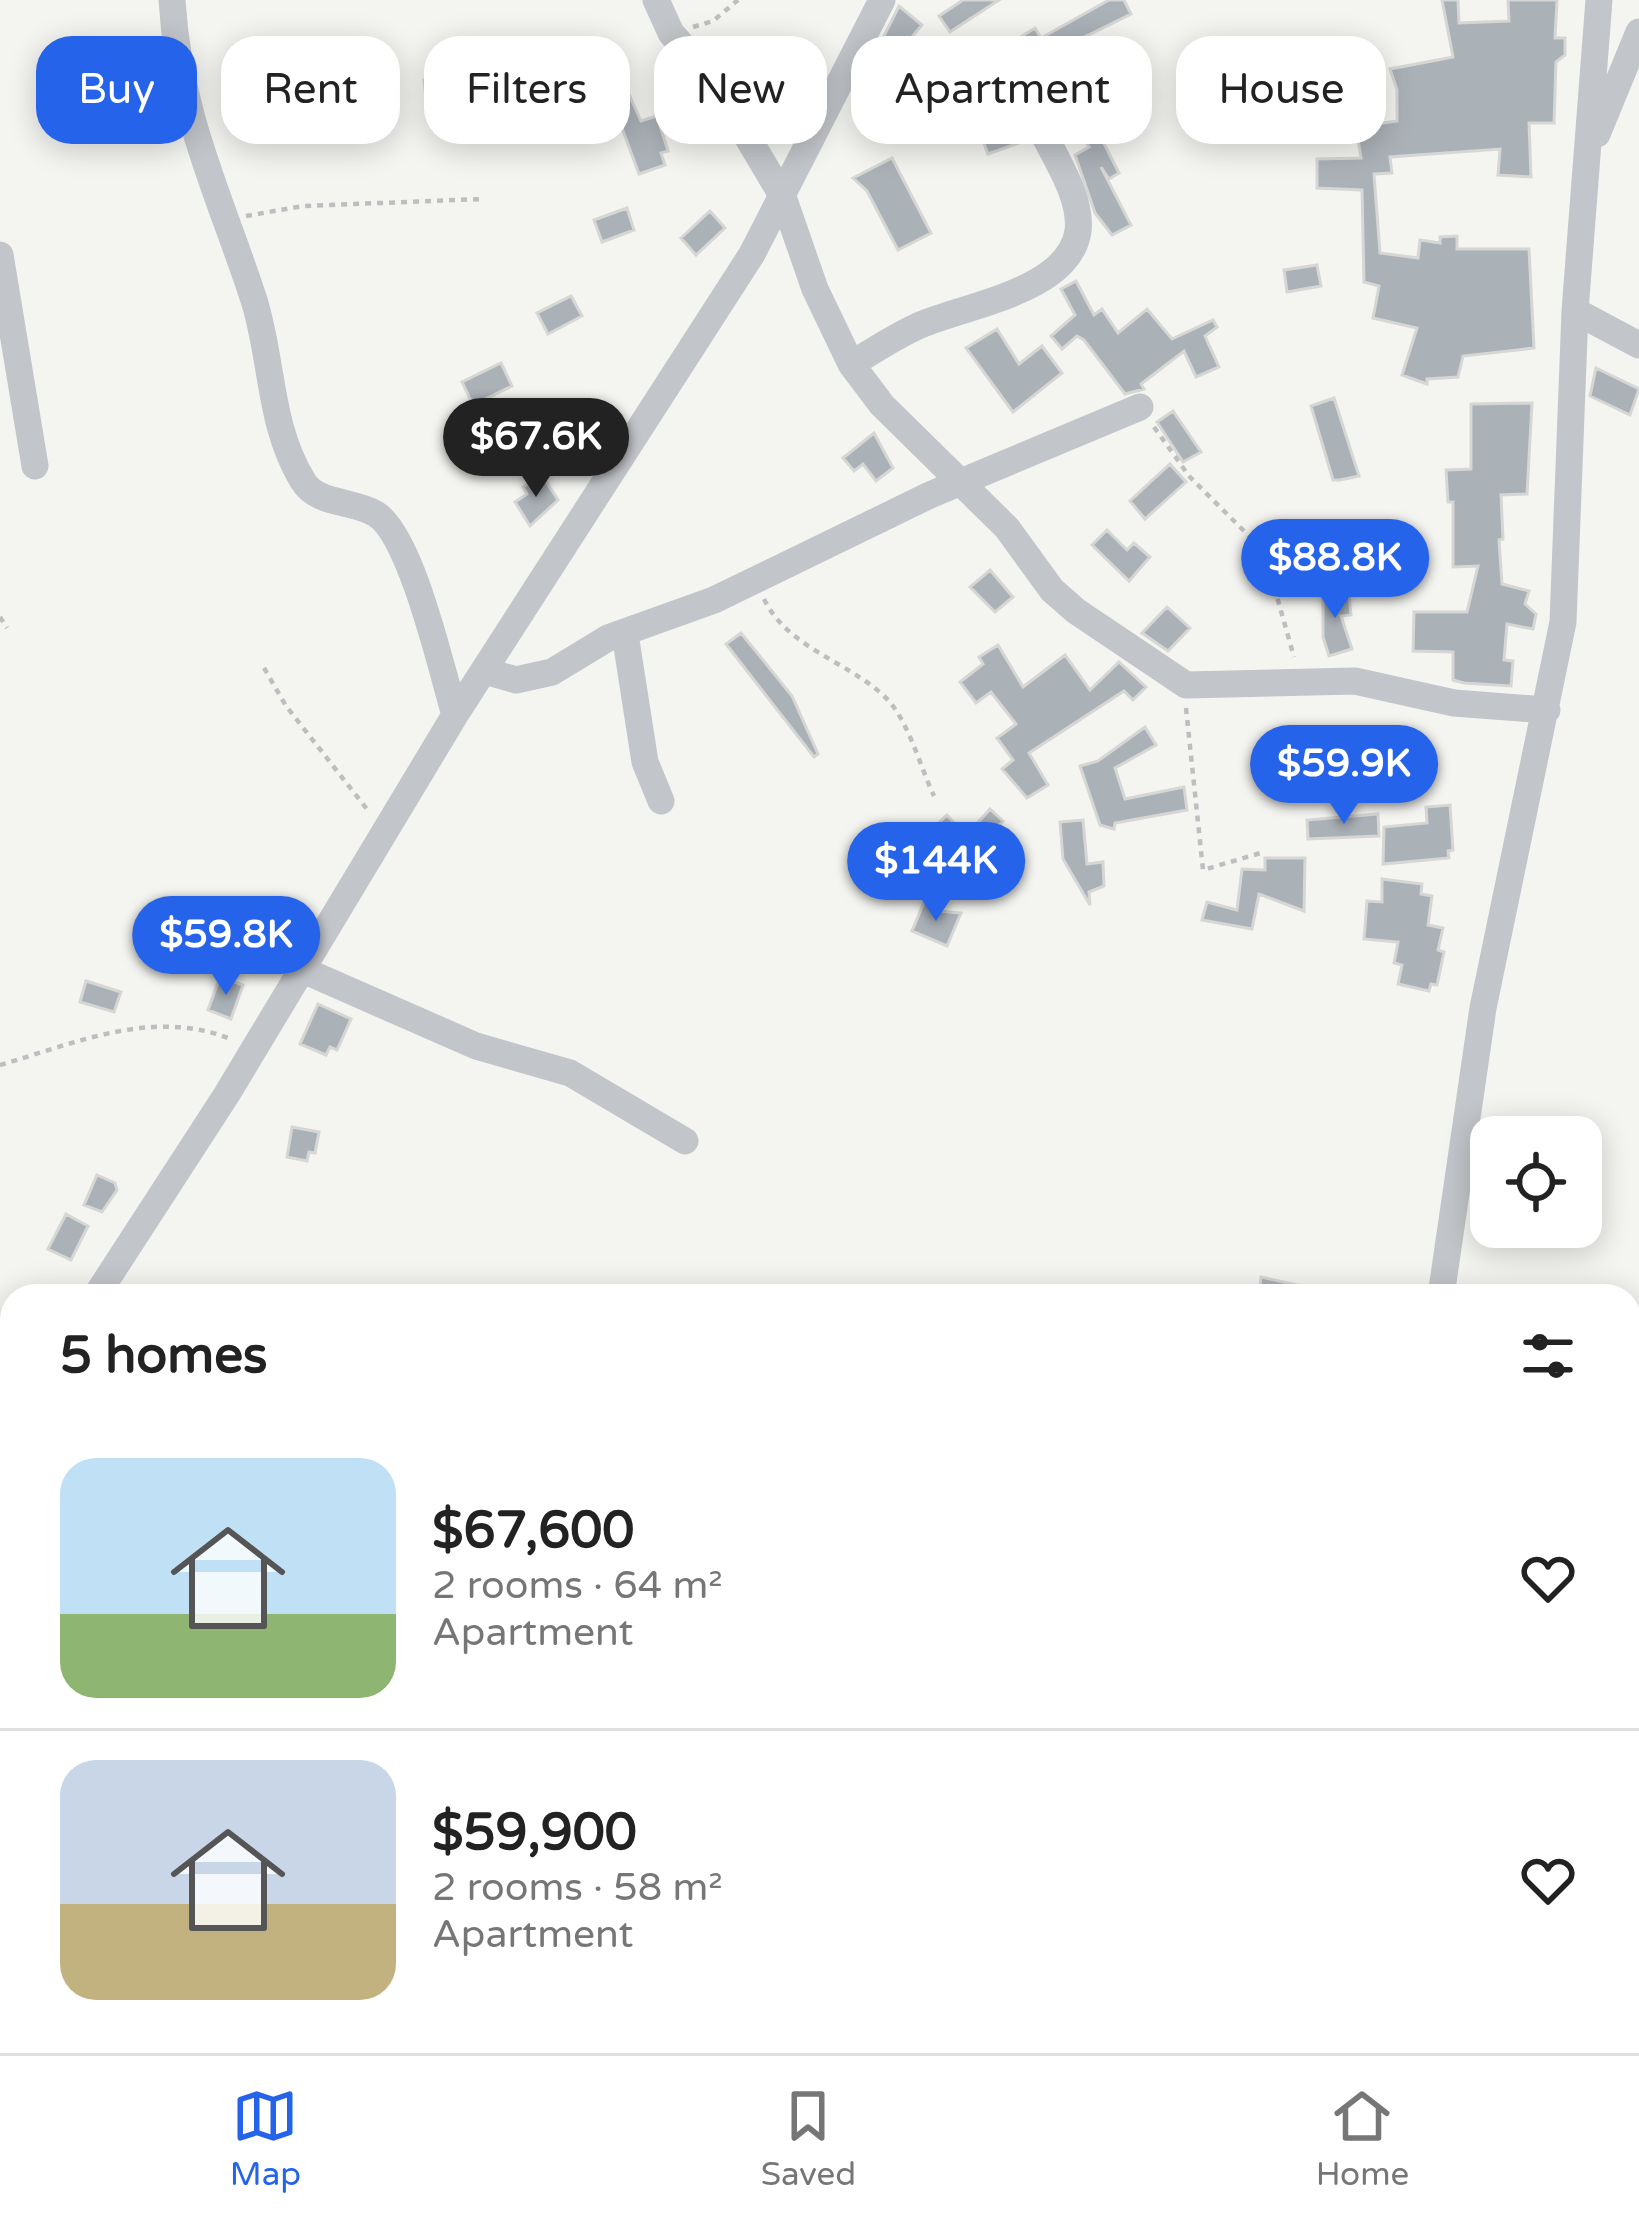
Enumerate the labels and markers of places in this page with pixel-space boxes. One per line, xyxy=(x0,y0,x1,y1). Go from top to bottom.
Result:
pin: $67.6K xyxy=(438,398,634,500)
pin: $88.8K xyxy=(1237,519,1433,621)
pin: $59.9K xyxy=(1246,725,1442,827)
pin: $144K xyxy=(852,822,1020,924)
pin: $59.8K xyxy=(128,896,324,998)

